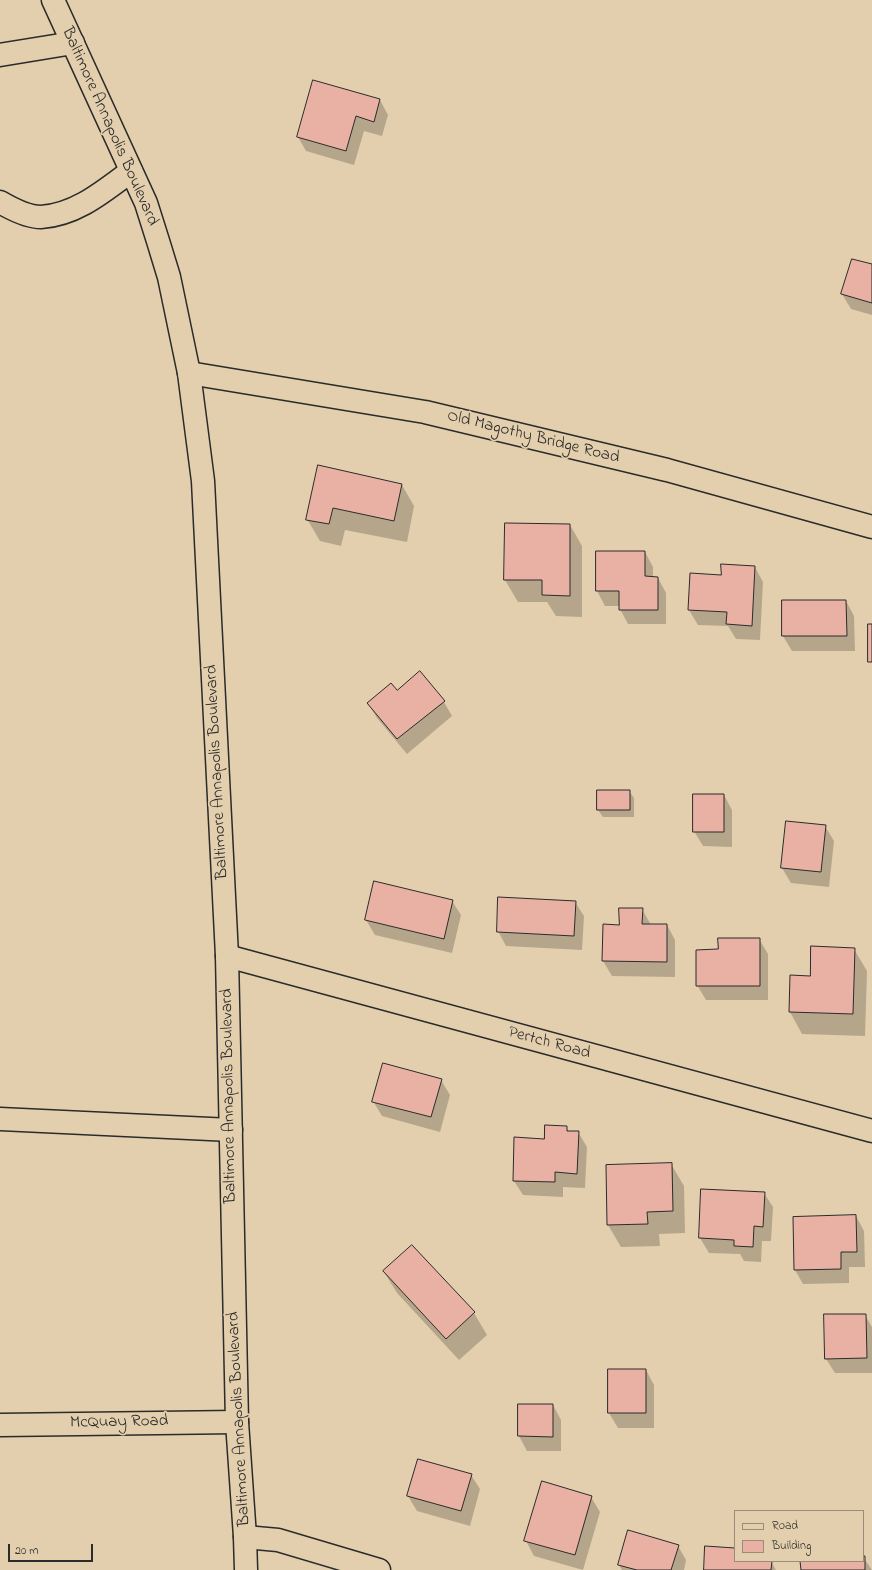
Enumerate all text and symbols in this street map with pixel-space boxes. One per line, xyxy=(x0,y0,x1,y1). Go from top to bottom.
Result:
street label: Baltimore Annapolis Boulevard xyxy=(56,25,162,229)
street label: Old Magothy Bridge Road xyxy=(445,407,621,469)
street label: Baltimore Annapolis Boulevard xyxy=(202,664,234,880)
street label: Baltimore Annapolis Boulevard xyxy=(218,988,242,1204)
street label: Pertch Road xyxy=(506,1023,592,1065)
street label: Baltimore Annapolis Boulevard xyxy=(224,1311,256,1527)
street label: McQuay Road xyxy=(70,1412,168,1434)
legend xyxy=(734,1510,864,1562)
text: Road xyxy=(772,1517,798,1535)
scale bar xyxy=(10,1536,95,1562)
text: Building xyxy=(772,1537,811,1555)
text: 20 m xyxy=(15,1542,38,1560)

